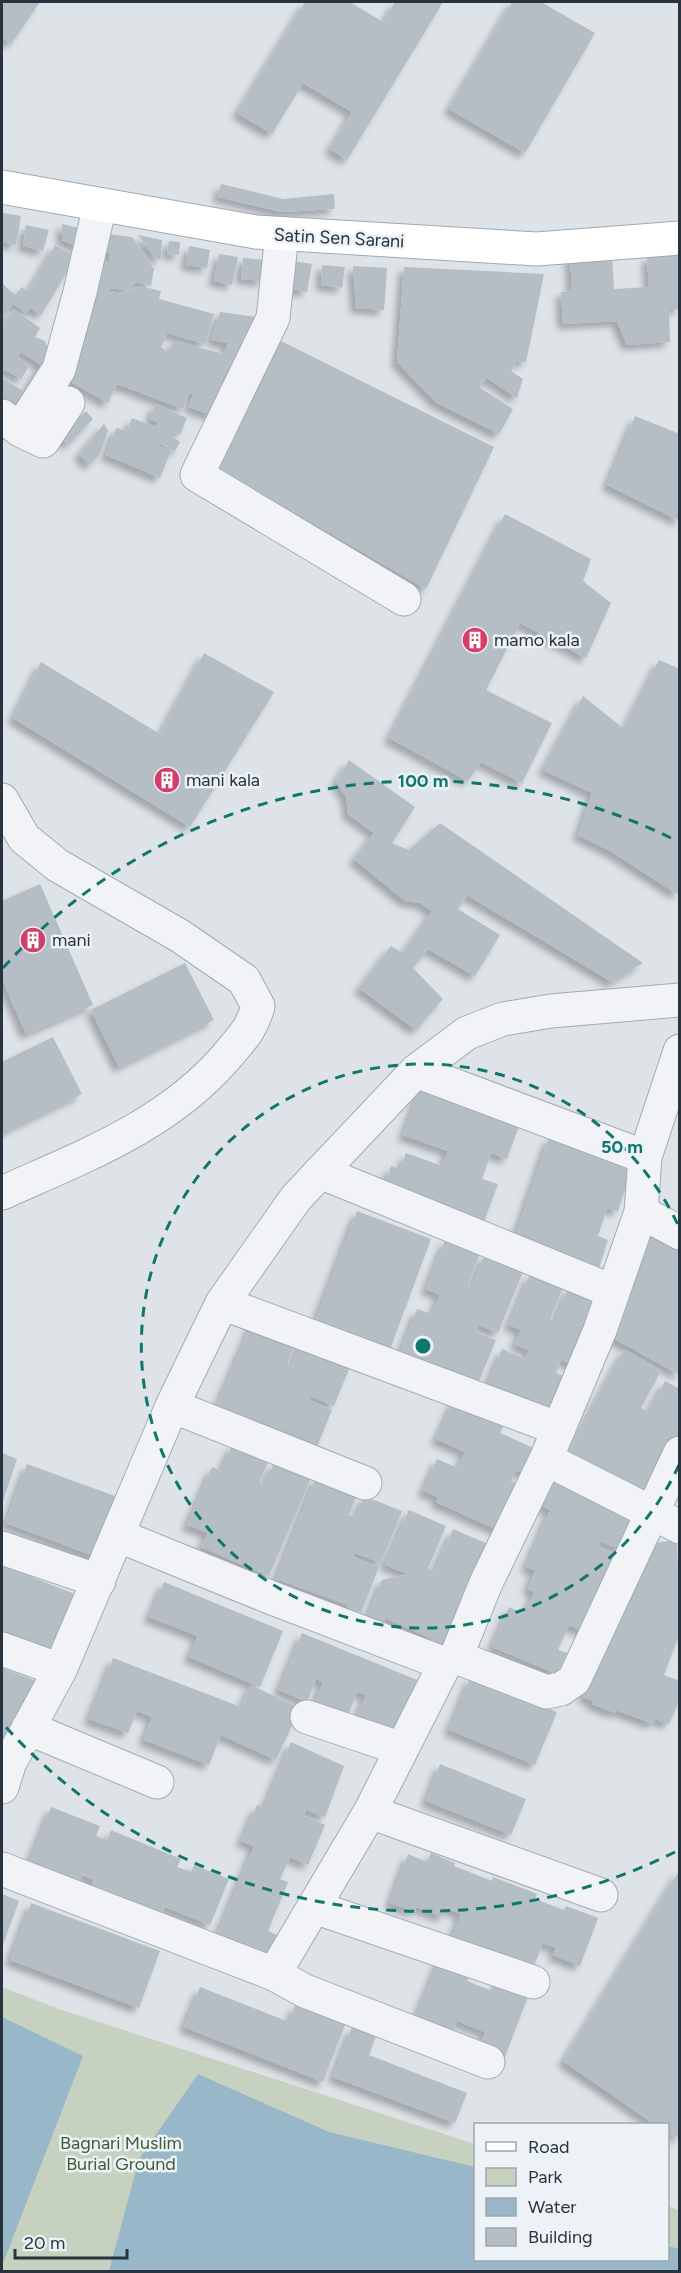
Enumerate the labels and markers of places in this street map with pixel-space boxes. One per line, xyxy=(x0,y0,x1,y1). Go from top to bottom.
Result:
building icon: mamo kala xyxy=(460,625,490,655)
place label: mamo kala xyxy=(494,629,580,651)
building icon: mani kala xyxy=(152,765,182,795)
place label: mani kala xyxy=(186,769,260,791)
building icon: mani xyxy=(18,925,48,955)
place label: mani xyxy=(52,929,91,951)
centre of rings xyxy=(413,1336,433,1356)

